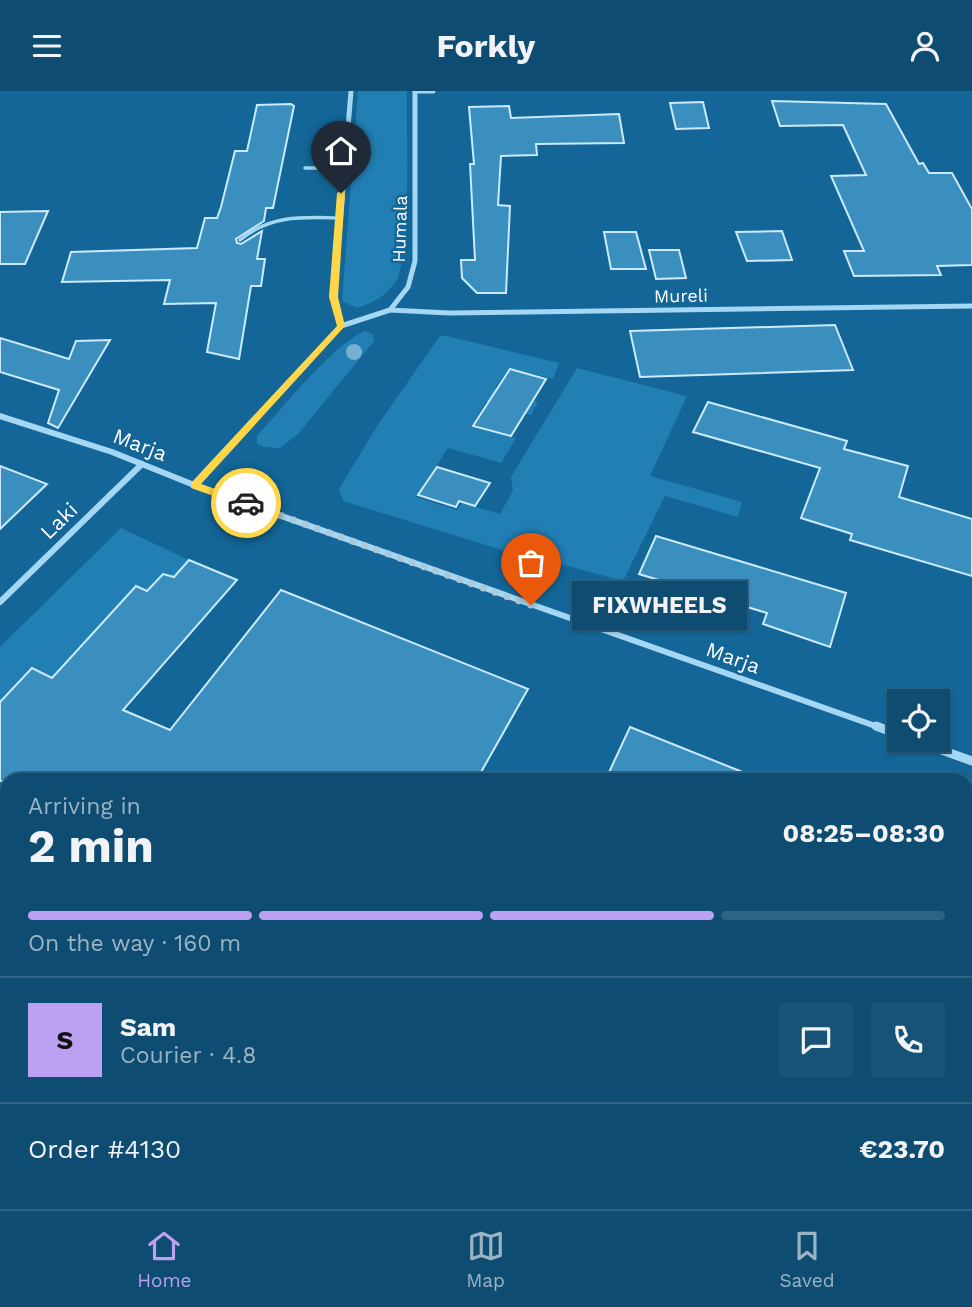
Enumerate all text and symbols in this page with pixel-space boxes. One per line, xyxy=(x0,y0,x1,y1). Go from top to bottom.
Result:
icon: menu xyxy=(28,27,66,65)
text: Forkly xyxy=(437,27,535,65)
icon: person xyxy=(906,27,944,65)
pin xyxy=(311,121,371,193)
icon: home xyxy=(322,132,360,170)
street label: Humala xyxy=(388,195,411,263)
street label: Mureli xyxy=(654,285,708,306)
street label: Marja xyxy=(110,423,171,466)
courier xyxy=(211,468,281,538)
icon: car xyxy=(227,484,265,522)
street label: Laki xyxy=(35,497,82,544)
pin xyxy=(501,533,561,605)
icon: bag xyxy=(512,544,550,582)
callout: FIXWHEELS xyxy=(573,581,748,629)
text: FIXWHEELS xyxy=(592,592,727,619)
street label: Marja xyxy=(703,636,764,679)
map controls xyxy=(887,689,950,752)
button: locate xyxy=(887,689,950,752)
text: Arriving in xyxy=(28,793,141,820)
text: 08:25–08:30 xyxy=(782,818,945,848)
text: 2 min xyxy=(28,819,154,873)
text: On the way · 160 m xyxy=(28,930,241,957)
button: chat xyxy=(779,1003,853,1077)
button: phone xyxy=(871,1003,945,1077)
text: Sam xyxy=(120,1012,176,1042)
text: S xyxy=(57,1025,73,1055)
text: Courier · 4.8 xyxy=(120,1042,256,1069)
text: Order #4130 xyxy=(28,1134,181,1164)
text: €23.70 xyxy=(859,1134,945,1164)
tab: Home xyxy=(137,1227,192,1292)
tab: Map xyxy=(466,1227,505,1292)
tab: Saved xyxy=(779,1227,835,1292)

